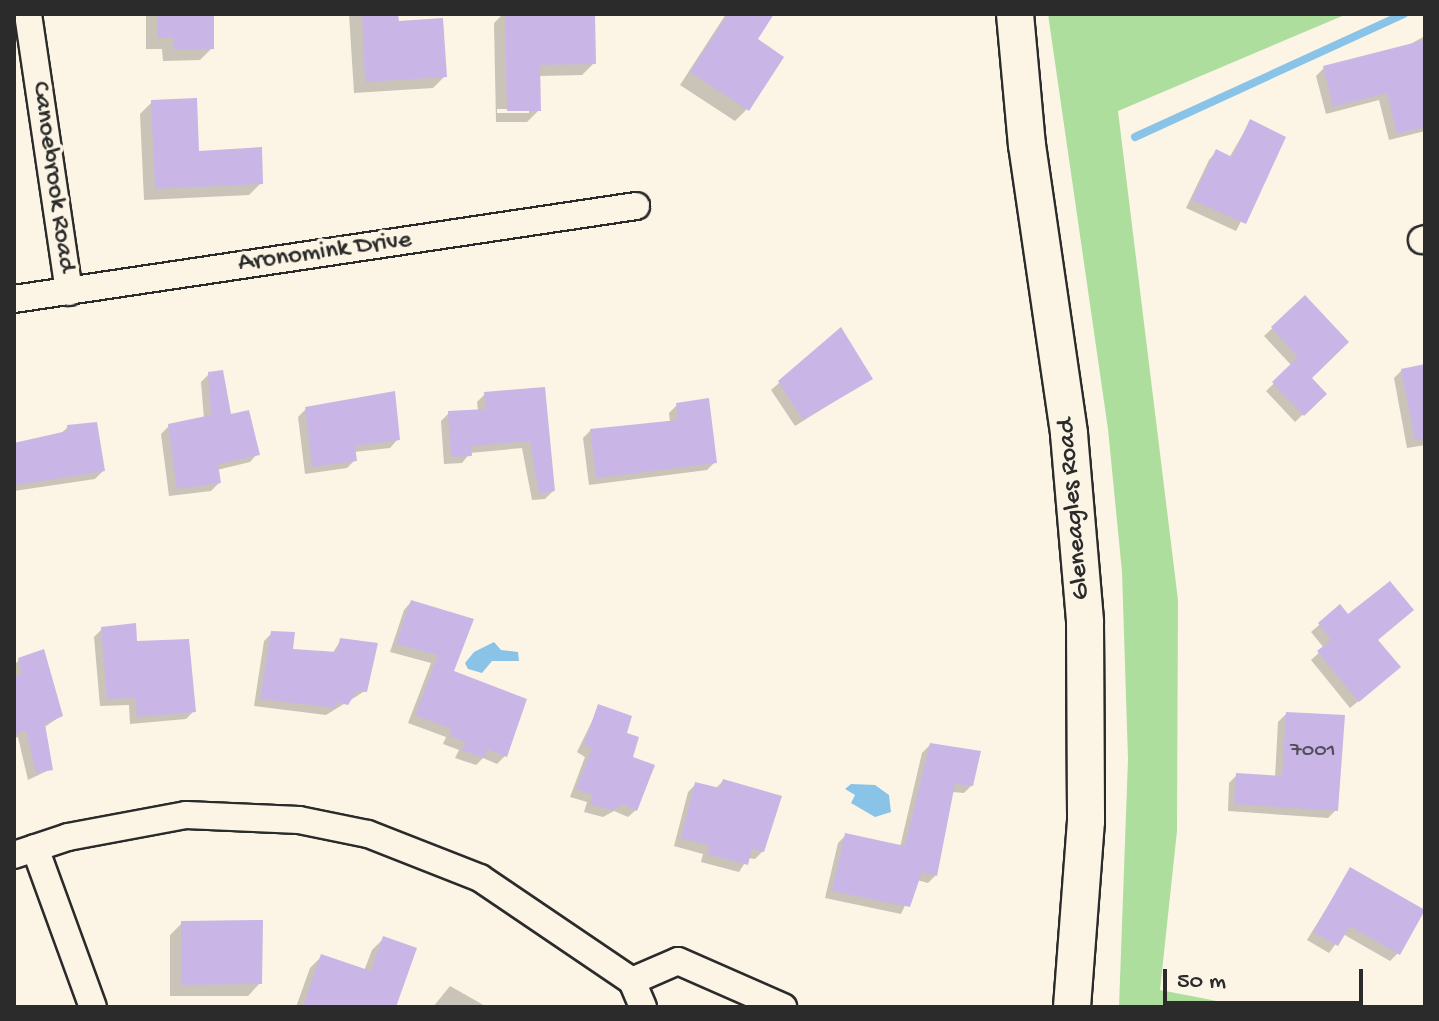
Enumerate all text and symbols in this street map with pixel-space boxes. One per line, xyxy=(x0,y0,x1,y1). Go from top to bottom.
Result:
street label: Canoebrook Road xyxy=(23,80,81,274)
street label: Aronomink Drive xyxy=(236,225,414,281)
street label: Gleneagles Road xyxy=(1052,417,1098,601)
house number: 7001 xyxy=(1290,739,1336,765)
scale bar xyxy=(1167,953,1367,1003)
text: 50 m xyxy=(1177,968,1226,997)

